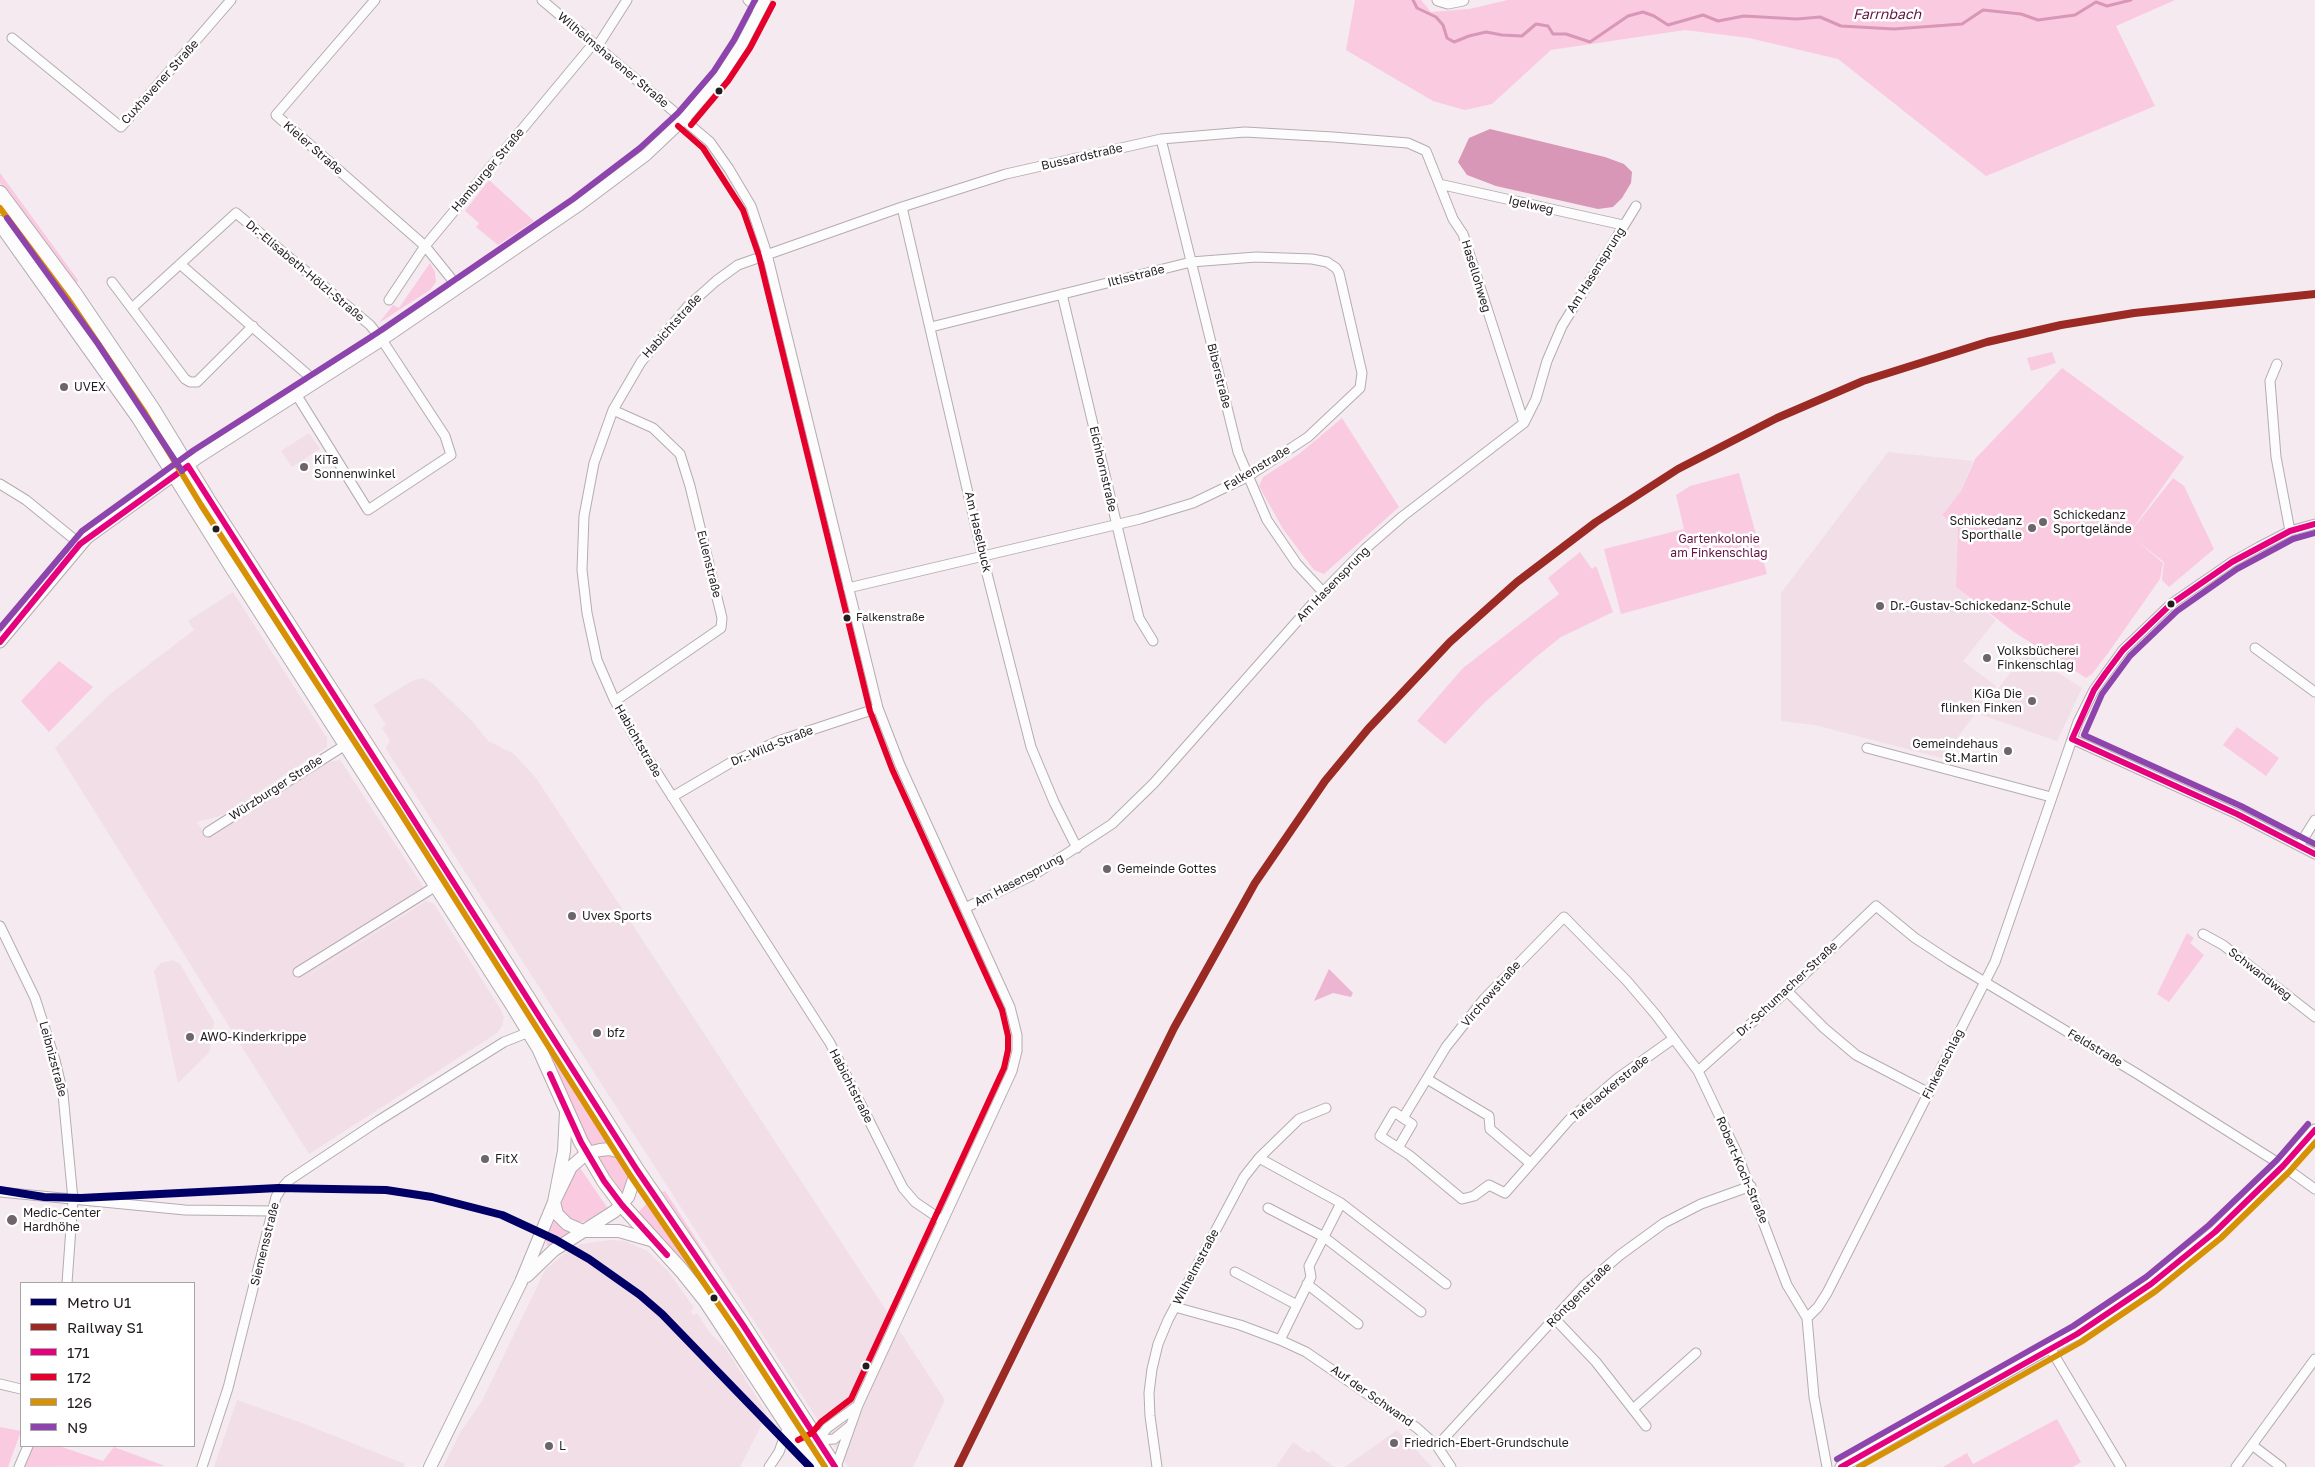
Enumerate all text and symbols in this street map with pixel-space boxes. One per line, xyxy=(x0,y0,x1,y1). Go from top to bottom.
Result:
water label: Farrnbach xyxy=(1853,7,1921,23)
street label: Wilhelmshavener Straße xyxy=(555,9,671,111)
street label: Cuxhavener Straße xyxy=(118,37,202,127)
unlabelled marker xyxy=(714,86,724,96)
street label: Kieler Straße xyxy=(280,118,346,178)
street label: Hamburger Straße xyxy=(449,125,527,215)
street label: Bussardstraße xyxy=(1040,141,1124,173)
street label: Igelweg xyxy=(1507,193,1555,217)
street label: Dr.-Elisabeth-Hölzl-Straße xyxy=(243,217,367,325)
street label: Am Hasensprung xyxy=(1564,224,1628,316)
street label: Hasellohweg xyxy=(1458,238,1494,314)
street label: Iltisstraße xyxy=(1106,262,1166,290)
street label: Habichtstraße xyxy=(639,291,705,361)
street label: Biberstraße xyxy=(1204,342,1234,410)
place label: UVEX xyxy=(74,380,106,394)
marker: UVEX xyxy=(58,381,70,393)
street label: Eichhornstraße xyxy=(1086,425,1120,513)
street label: Falkenstraße xyxy=(1221,443,1293,493)
place label: KiTa Sonnenwinkel xyxy=(314,453,396,481)
marker: KiTa Sonnenwinkel xyxy=(298,461,310,473)
street label: Am Haselbuck xyxy=(962,490,994,574)
place label: Schickedanz Sportgelände xyxy=(2053,508,2132,536)
place label: Schickedanz Sporthalle xyxy=(1949,514,2022,542)
marker: Schickedanz Sportgelände xyxy=(2037,516,2049,528)
marker: Schickedanz Sporthalle xyxy=(2026,522,2038,534)
unlabelled marker xyxy=(211,524,221,534)
street label: Eulenstraße xyxy=(694,529,724,599)
park label: Gartenkolonie am Finkenschlag xyxy=(1670,532,1768,560)
street label: Am Hasensprung xyxy=(1294,543,1372,625)
place label: Dr.-Gustav-Schickedanz-Schule xyxy=(1890,599,2071,613)
unlabelled marker xyxy=(2166,599,2176,609)
marker: Dr.-Gustav-Schickedanz-Schule xyxy=(1874,600,1886,612)
place label: Falkenstraße xyxy=(856,611,925,625)
marker: Falkenstraße xyxy=(842,613,852,623)
place label: Volksbücherei Finkenschlag xyxy=(1997,644,2079,672)
marker: Volksbücherei Finkenschlag xyxy=(1981,652,1993,664)
place label: KiGa Die flinken Finken xyxy=(1941,687,2022,715)
marker: KiGa Die flinken Finken xyxy=(2026,695,2038,707)
street label: Habichtstraße xyxy=(611,702,665,780)
street label: Dr.-Wild-Straße xyxy=(729,723,815,769)
place label: Gemeindehaus St.Martin xyxy=(1912,737,1998,765)
marker: Gemeindehaus St.Martin xyxy=(2002,745,2014,757)
street label: Würzburger Straße xyxy=(227,753,325,823)
street label: Am Hasensprung xyxy=(972,850,1066,910)
place label: Gemeinde Gottes xyxy=(1117,862,1216,876)
marker: Gemeinde Gottes xyxy=(1101,863,1113,875)
place label: Uvex Sports xyxy=(582,909,652,923)
marker: Uvex Sports xyxy=(566,910,578,922)
street label: Dr.-Schumacher-Straße xyxy=(1733,938,1841,1040)
street label: Schwandweg xyxy=(2225,945,2295,1003)
street label: Virchowstraße xyxy=(1458,958,1524,1030)
street label: Leibnizstraße xyxy=(36,1020,70,1098)
place label: bfz xyxy=(607,1026,625,1040)
street label: Finkenschlag xyxy=(1919,1026,1967,1102)
street label: Feldstraße xyxy=(2065,1026,2125,1070)
marker: bfz xyxy=(591,1027,603,1039)
place label: AWO-Kinderkrippe xyxy=(200,1030,306,1044)
marker: AWO-Kinderkrippe xyxy=(184,1031,196,1043)
street label: Habichtstraße xyxy=(826,1046,876,1126)
street label: Tafelackerstraße xyxy=(1568,1052,1652,1124)
street label: Robert-Koch-Straße xyxy=(1713,1114,1771,1226)
place label: FitX xyxy=(495,1152,518,1166)
marker: FitX xyxy=(479,1153,491,1165)
street label: Siemensstraße xyxy=(248,1201,282,1287)
place label: Medic-Center Hardhöhe xyxy=(23,1206,101,1234)
marker: Medic-Center Hardhöhe xyxy=(5,1213,19,1227)
street label: Wilhelmstraße xyxy=(1170,1227,1222,1307)
street label: Röntgenstraße xyxy=(1544,1260,1614,1330)
legend xyxy=(20,1282,195,1447)
text: Metro U1 xyxy=(67,1293,131,1311)
unlabelled marker xyxy=(709,1293,719,1303)
text: Railway S1 xyxy=(67,1318,143,1336)
text: 171 xyxy=(67,1343,90,1361)
unlabelled marker xyxy=(861,1361,871,1371)
street label: Auf der Schwand xyxy=(1328,1362,1416,1430)
text: 172 xyxy=(67,1368,91,1386)
text: 126 xyxy=(67,1393,92,1411)
text: N9 xyxy=(67,1418,87,1436)
place label: Friedrich-Ebert-Grundschule xyxy=(1404,1436,1569,1450)
marker: Friedrich-Ebert-Grundschule xyxy=(1388,1437,1400,1449)
place label: L xyxy=(559,1439,566,1453)
marker: L xyxy=(543,1440,555,1452)

